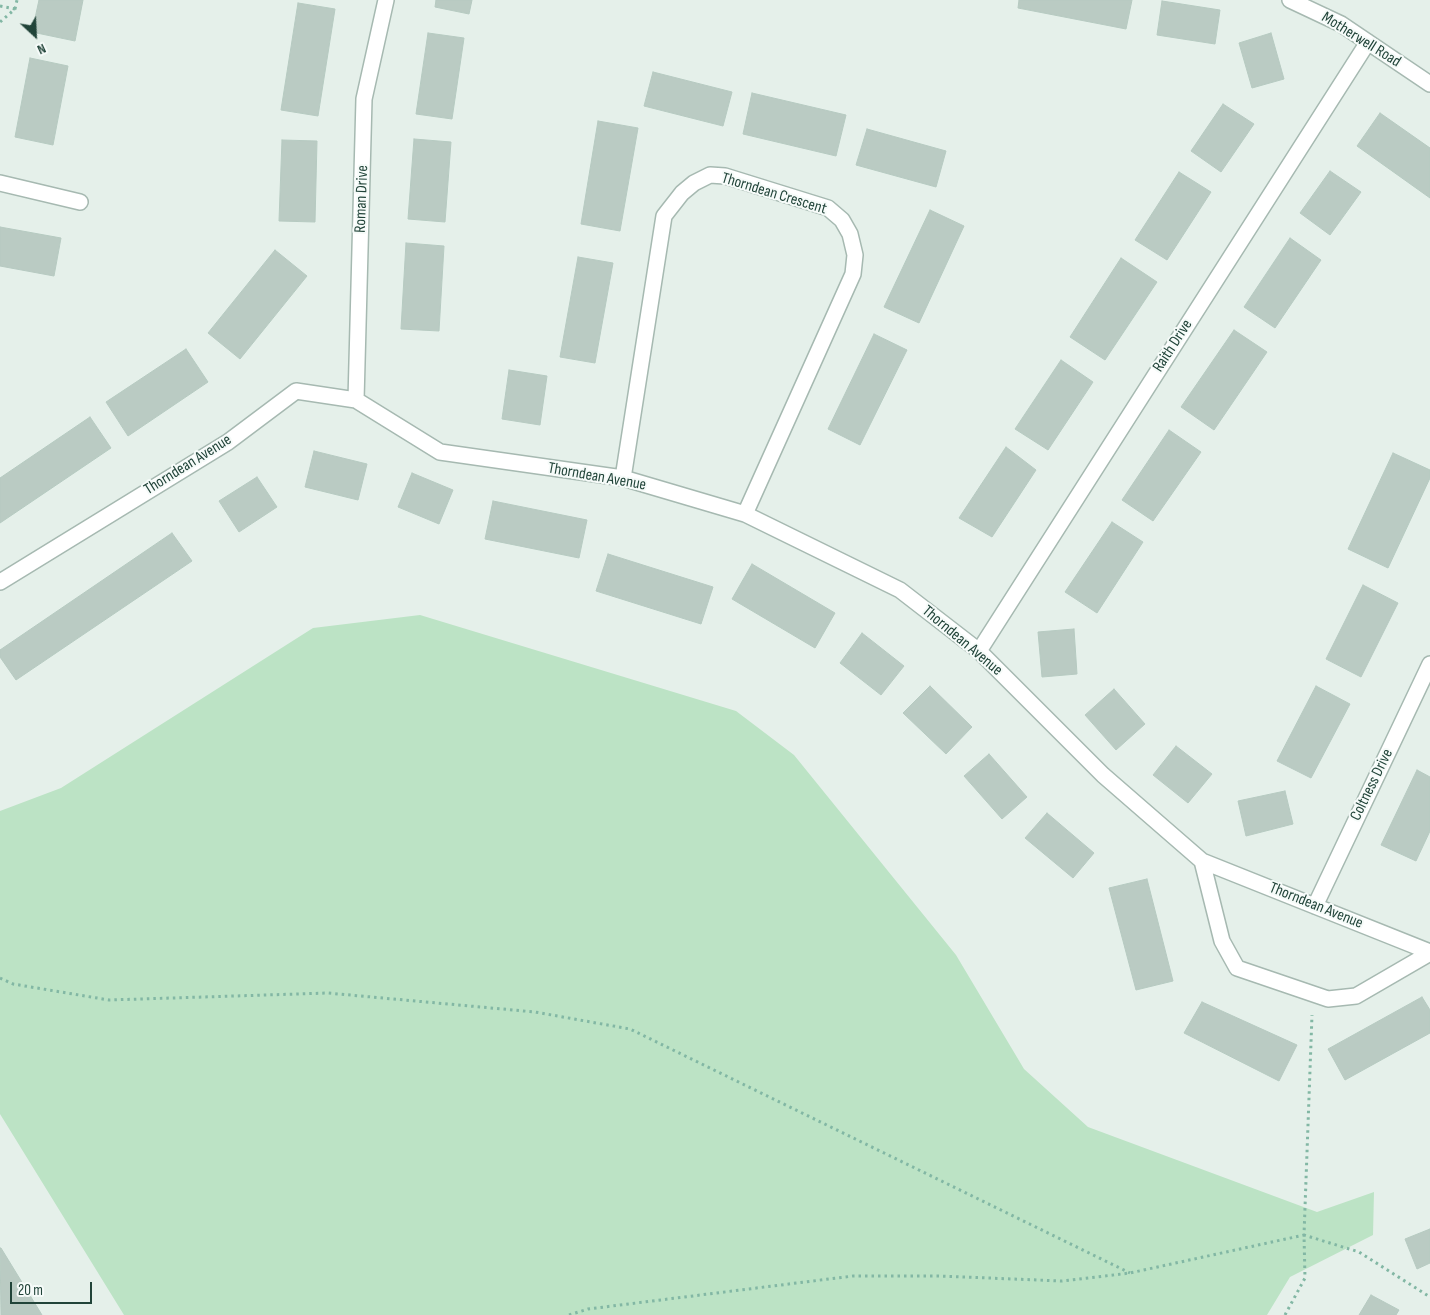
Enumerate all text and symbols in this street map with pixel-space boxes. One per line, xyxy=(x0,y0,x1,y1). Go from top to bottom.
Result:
street label: Motherwell Road xyxy=(1318,8,1404,72)
north arrow xyxy=(10,10,60,60)
text: N xyxy=(35,40,49,58)
street label: Roman Drive xyxy=(351,165,373,233)
street label: Thorndean Crescent xyxy=(719,169,829,219)
street label: Raith Drive xyxy=(1149,316,1197,376)
street label: Thorndean Avenue xyxy=(141,431,235,499)
street label: Thorndean Avenue xyxy=(547,459,647,495)
street label: Thorndean Avenue xyxy=(918,602,1006,680)
street label: Coltness Drive xyxy=(1346,746,1398,824)
street label: Thorndean Avenue xyxy=(1266,879,1366,933)
scale bar xyxy=(12,1272,95,1304)
text: 20 m xyxy=(18,1281,43,1300)

